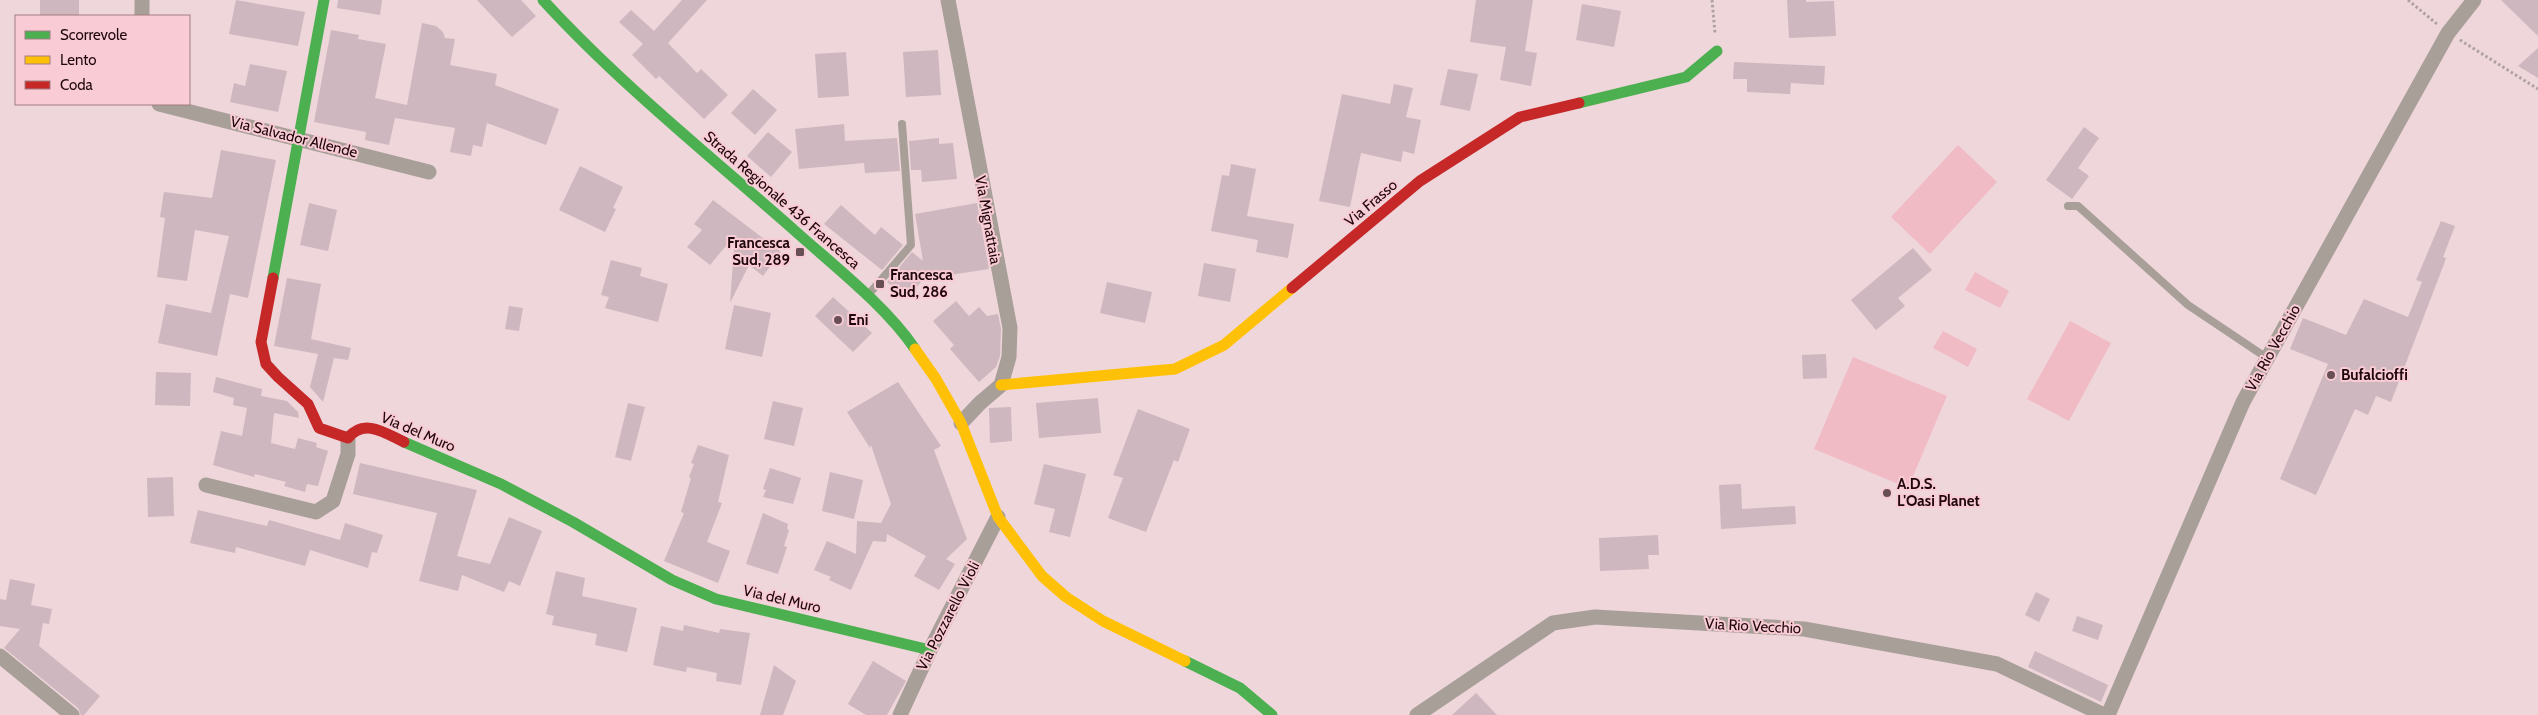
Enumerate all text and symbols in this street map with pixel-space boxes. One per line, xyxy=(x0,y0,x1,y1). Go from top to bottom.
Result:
legend xyxy=(15,15,190,105)
text: Scorrevole xyxy=(60,26,128,44)
text: Lento xyxy=(60,51,97,69)
text: Coda xyxy=(60,76,94,94)
street label: Via Salvador Allende xyxy=(229,112,360,162)
street label: Strada Regionale 436 Francesca xyxy=(700,127,864,273)
street label: Via Mignattaia xyxy=(971,174,1005,266)
street label: Via Frasso xyxy=(1341,176,1401,230)
place label: Francesca Sud, 289 xyxy=(727,234,791,269)
marker: Francesca Sud, 289 xyxy=(794,246,806,258)
place label: Francesca Sud, 286 xyxy=(890,266,954,301)
marker: Francesca Sud, 286 xyxy=(874,278,886,290)
street label: Via Rio Vecchio xyxy=(2242,302,2304,394)
place label: Eni xyxy=(848,311,868,329)
marker: Eni xyxy=(832,314,844,326)
place label: Bufalcioffi xyxy=(2341,366,2408,384)
marker: Bufalcioffi xyxy=(2325,369,2337,381)
street label: Via del Muro xyxy=(378,408,458,456)
place label: A.D.S. L'Oasi Planet xyxy=(1897,475,1980,510)
marker: A.D.S. L'Oasi Planet xyxy=(1881,487,1893,499)
street label: Via Pozzarello Violi xyxy=(913,558,983,674)
street label: Via del Muro xyxy=(741,581,823,617)
street label: Via Rio Vecchio xyxy=(1704,614,1802,638)

